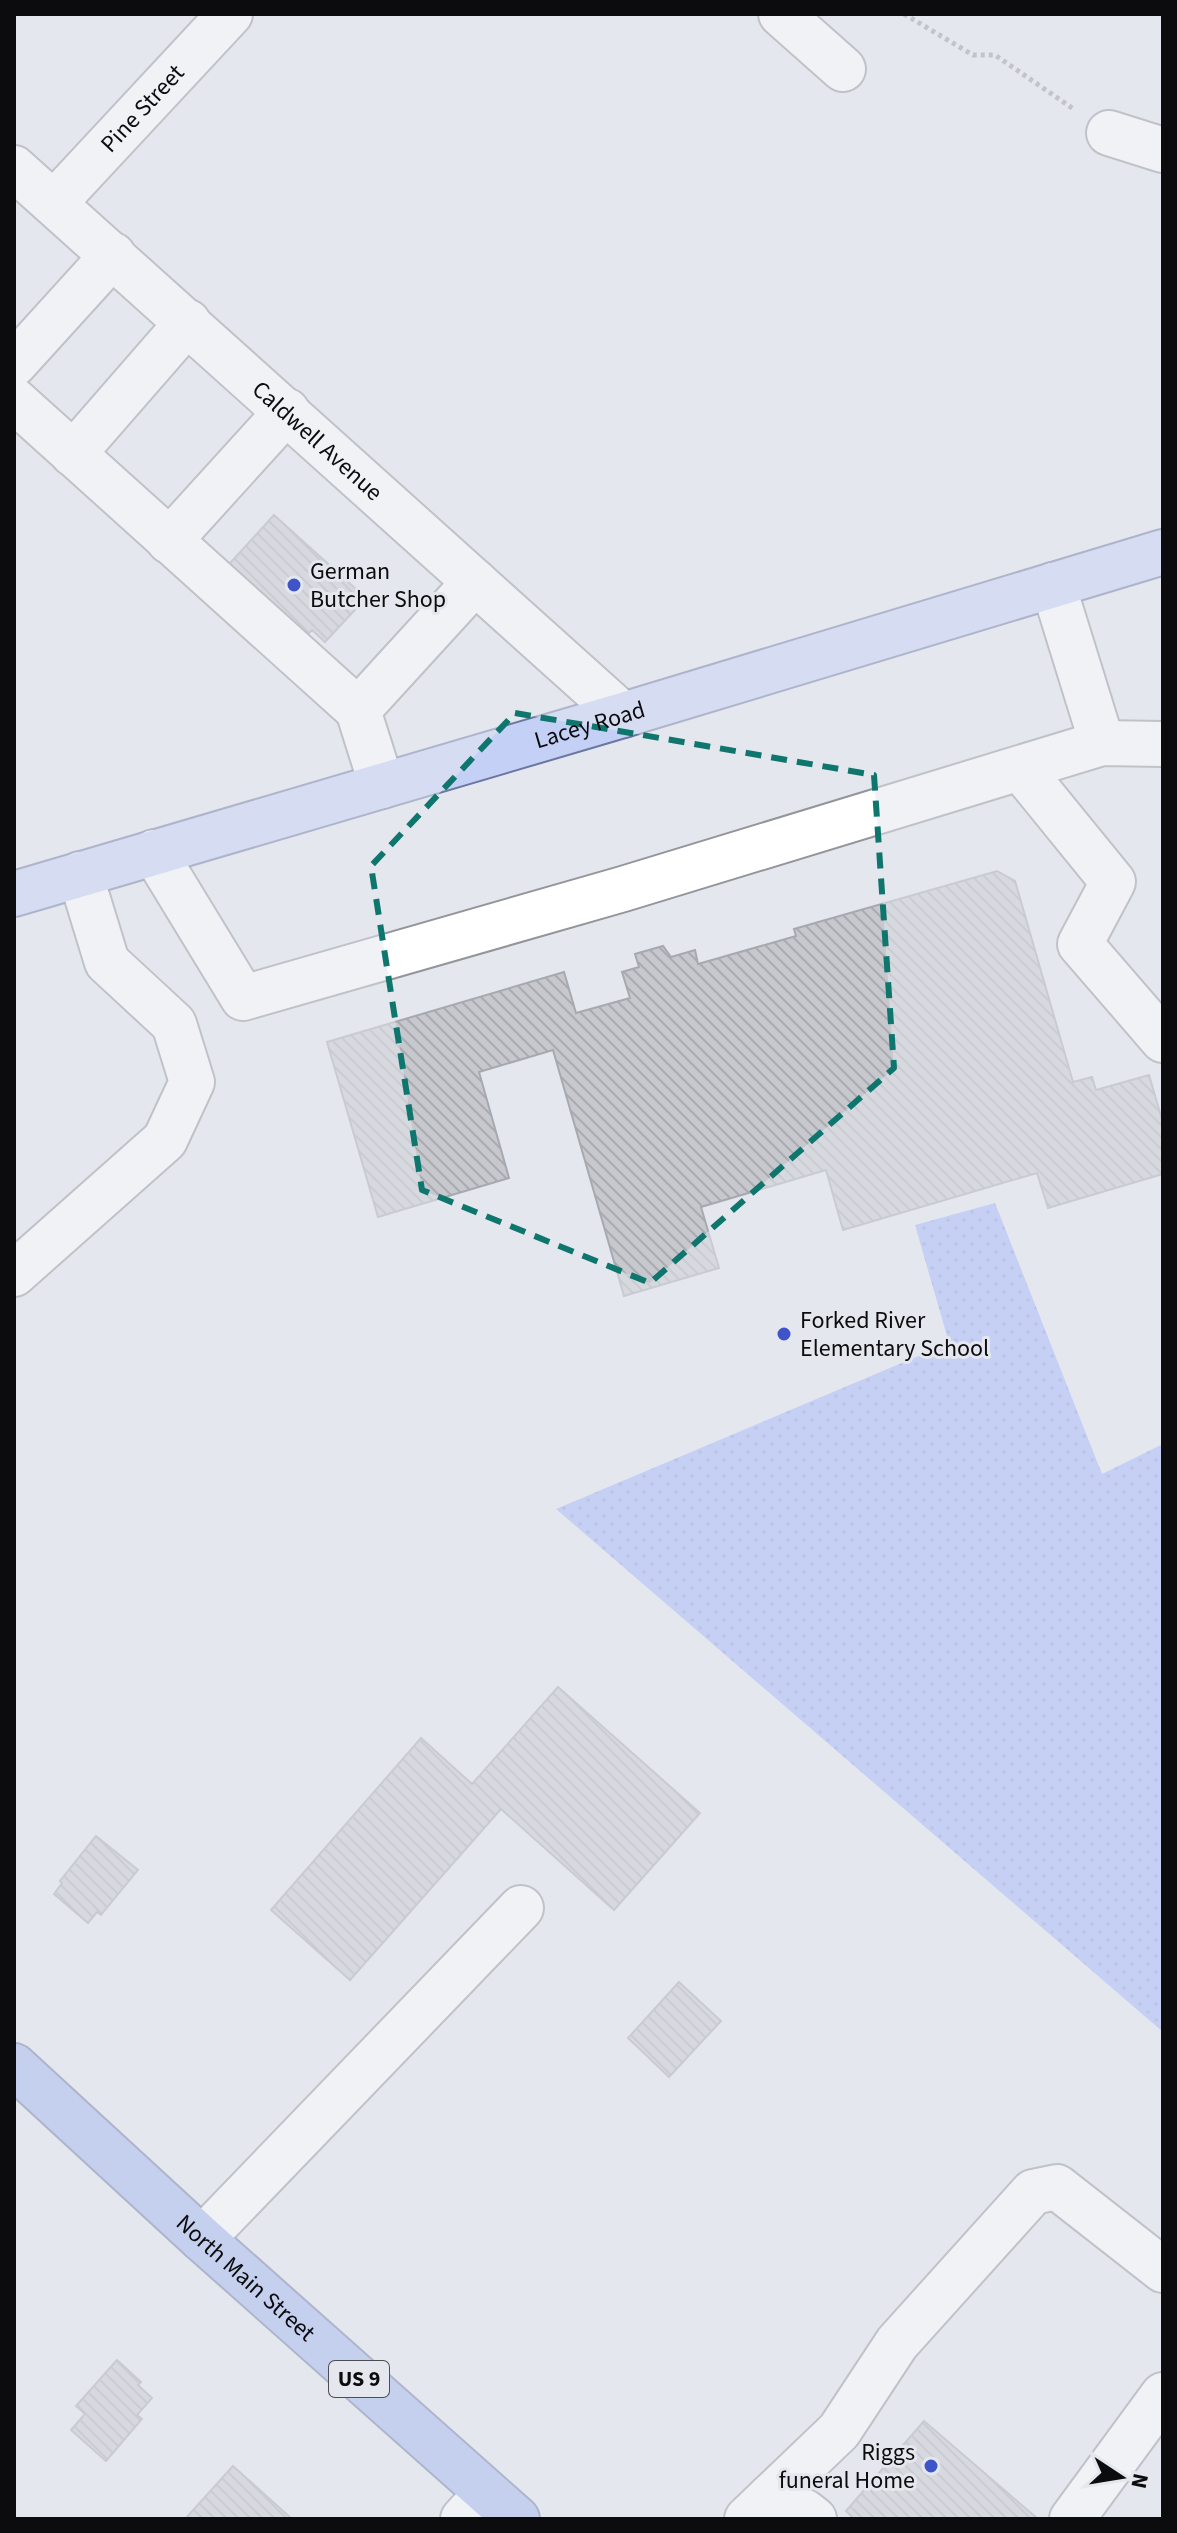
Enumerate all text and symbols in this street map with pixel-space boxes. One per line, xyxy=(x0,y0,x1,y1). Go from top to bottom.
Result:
street label: Pine Street xyxy=(92,56,192,160)
street label: Caldwell Avenue xyxy=(244,372,391,509)
place label: German Butcher Shop xyxy=(310,554,446,617)
marker: German Butcher Shop xyxy=(285,576,303,594)
street label: Lacey Road xyxy=(530,692,649,758)
place label: Forked River Elementary School xyxy=(800,1303,989,1366)
marker: Forked River Elementary School xyxy=(775,1325,793,1343)
street label: North Main Street xyxy=(168,2206,323,2350)
road number: US 9 xyxy=(329,2361,389,2397)
place label: Riggs funeral Home xyxy=(779,2435,915,2498)
north arrow xyxy=(1081,2437,1161,2517)
marker: Riggs funeral Home xyxy=(922,2457,940,2475)
text: N xyxy=(1122,2470,1157,2491)

